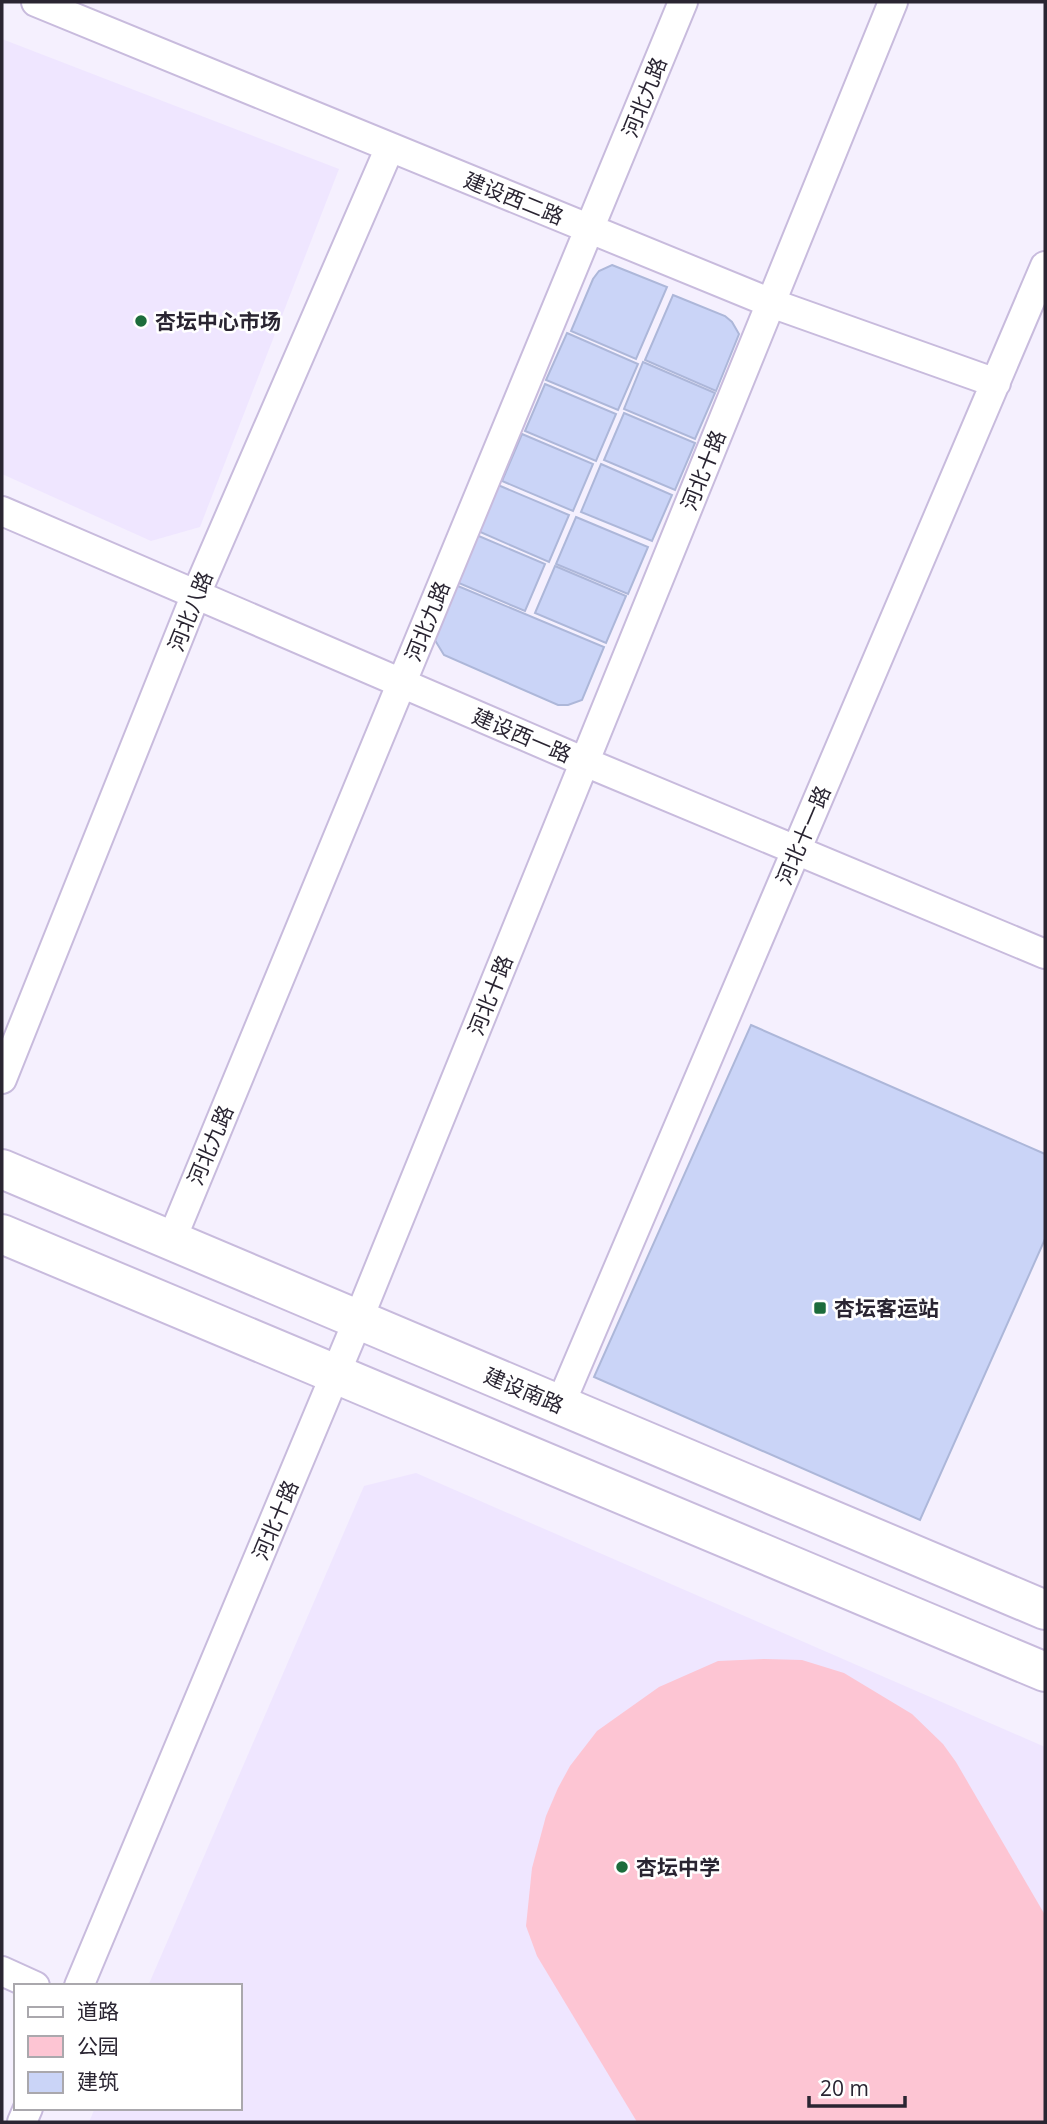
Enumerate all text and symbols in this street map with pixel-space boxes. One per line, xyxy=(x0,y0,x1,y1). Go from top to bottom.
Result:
street label: 河北九路 xyxy=(615,53,673,141)
street label: 建设西二路 xyxy=(460,165,568,231)
place label: 杏坛中心市场 xyxy=(155,307,281,335)
marker: 杏坛中心市场 xyxy=(133,313,149,329)
street label: 河北十路 xyxy=(674,426,732,514)
street label: 河北八路 xyxy=(161,567,219,655)
street label: 河北九路 xyxy=(398,577,456,665)
street label: 建设西一路 xyxy=(468,702,576,768)
street label: 河北十一路 xyxy=(770,781,836,889)
street label: 河北十路 xyxy=(461,951,519,1039)
street label: 河北九路 xyxy=(181,1101,239,1189)
place label: 杏坛客运站 xyxy=(834,1294,939,1322)
marker: 杏坛客运站 xyxy=(812,1300,828,1316)
street label: 建设南路 xyxy=(480,1361,568,1419)
street label: 河北十路 xyxy=(246,1476,304,1564)
place label: 杏坛中学 xyxy=(636,1853,720,1881)
marker: 杏坛中学 xyxy=(614,1859,630,1875)
legend xyxy=(14,1984,242,2110)
text: 道路 xyxy=(77,1997,119,2025)
text: 公园 xyxy=(77,2032,119,2060)
scale bar xyxy=(809,2064,905,2108)
text: 建筑 xyxy=(77,2067,119,2095)
text: 20 m xyxy=(820,2074,869,2102)

